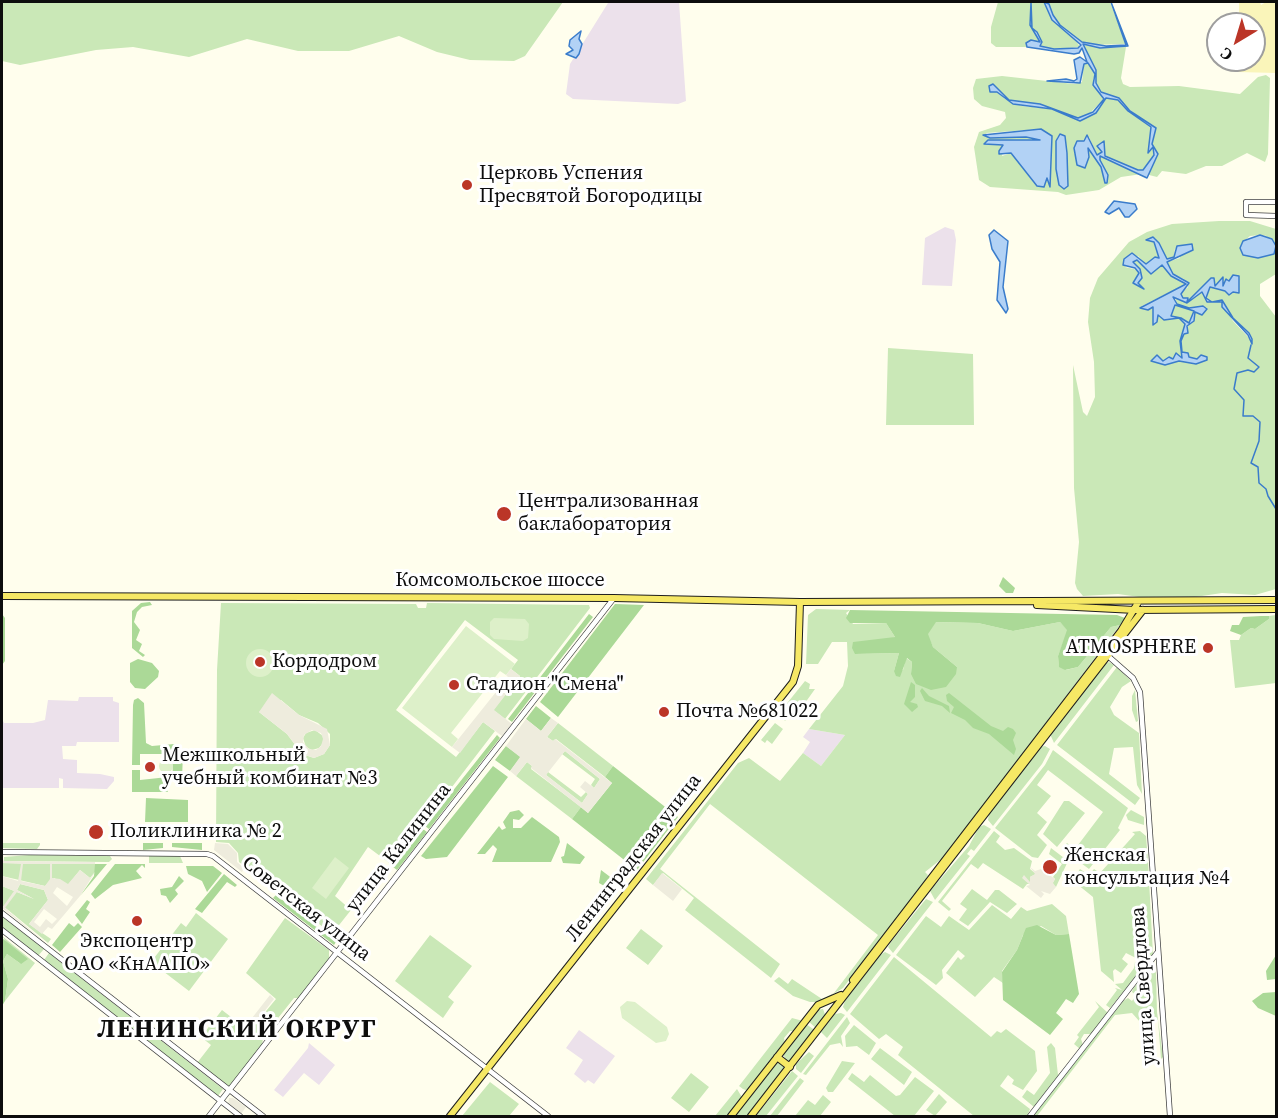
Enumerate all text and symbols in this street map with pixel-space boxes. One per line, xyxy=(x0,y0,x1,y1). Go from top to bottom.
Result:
north arrow xyxy=(1206,12,1266,72)
text: С xyxy=(1215,43,1237,66)
place label: Церковь Успения Пресвятой Богородицы xyxy=(479,162,702,209)
marker: Церковь Успения Пресвятой Богородицы xyxy=(460,178,474,192)
place label: Централизованная баклаборатория xyxy=(518,490,699,537)
marker: Централизованная баклаборатория xyxy=(495,505,513,523)
street label: Комсомольское шоссе xyxy=(395,569,605,593)
place label: ATMOSPHERE xyxy=(1066,636,1196,660)
marker: ATMOSPHERE xyxy=(1201,641,1215,655)
place label: Кордодром xyxy=(272,650,377,674)
marker: Кордодром xyxy=(253,655,267,669)
place label: Стадион "Смена" xyxy=(466,673,624,697)
marker: Стадион "Смена" xyxy=(447,678,461,692)
place label: Почта №681022 xyxy=(676,700,818,724)
marker: Почта №681022 xyxy=(657,705,671,719)
place label: Межшкольный учебный комбинат №3 xyxy=(162,744,377,791)
marker: Межшкольный учебный комбинат №3 xyxy=(143,760,157,774)
street label: Ленинградская улица xyxy=(561,769,707,947)
street label: улица Калинина xyxy=(341,779,457,917)
place label: Поликлиника № 2 xyxy=(110,820,282,844)
marker: Поликлиника № 2 xyxy=(87,823,105,841)
place label: Женская консультация №4 xyxy=(1064,844,1229,891)
street label: Советская улица xyxy=(237,851,375,967)
marker: Женская консультация №4 xyxy=(1041,858,1059,876)
street label: улица Свердлова xyxy=(1126,906,1162,1066)
marker: Экспоцентр ОАО «КнААПО» xyxy=(130,914,144,928)
place label: Экспоцентр ОАО «КнААПО» xyxy=(64,930,210,977)
district label: ЛЕНИНСКИЙ ОКРУГ xyxy=(97,1014,377,1046)

